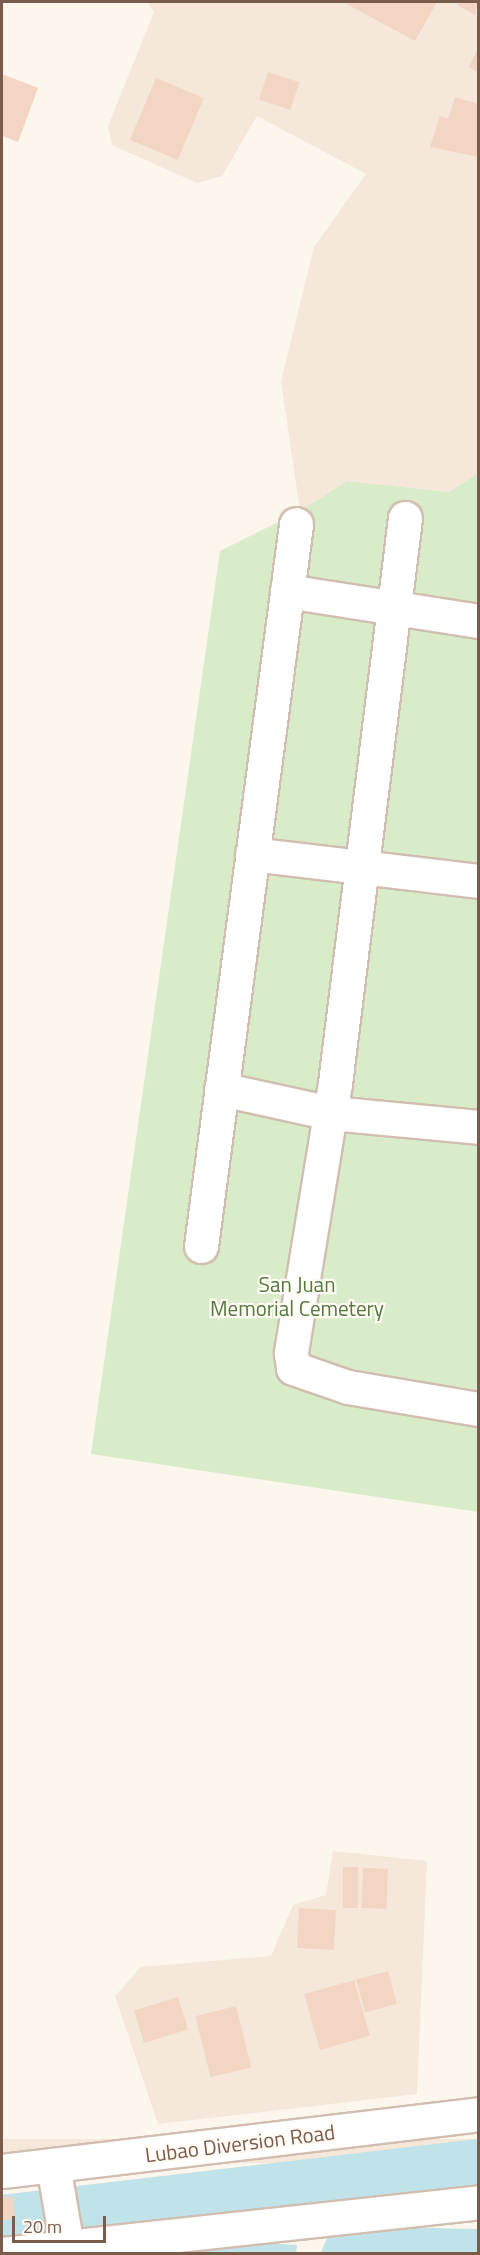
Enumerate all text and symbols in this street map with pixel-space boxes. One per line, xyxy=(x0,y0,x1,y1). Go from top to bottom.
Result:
park label: San Juan Memorial Cemetery xyxy=(210,1271,384,1321)
street label: Lubao Diversion Road xyxy=(144,2119,336,2167)
scale bar xyxy=(15,2204,110,2242)
text: 20 m xyxy=(23,2213,62,2240)

